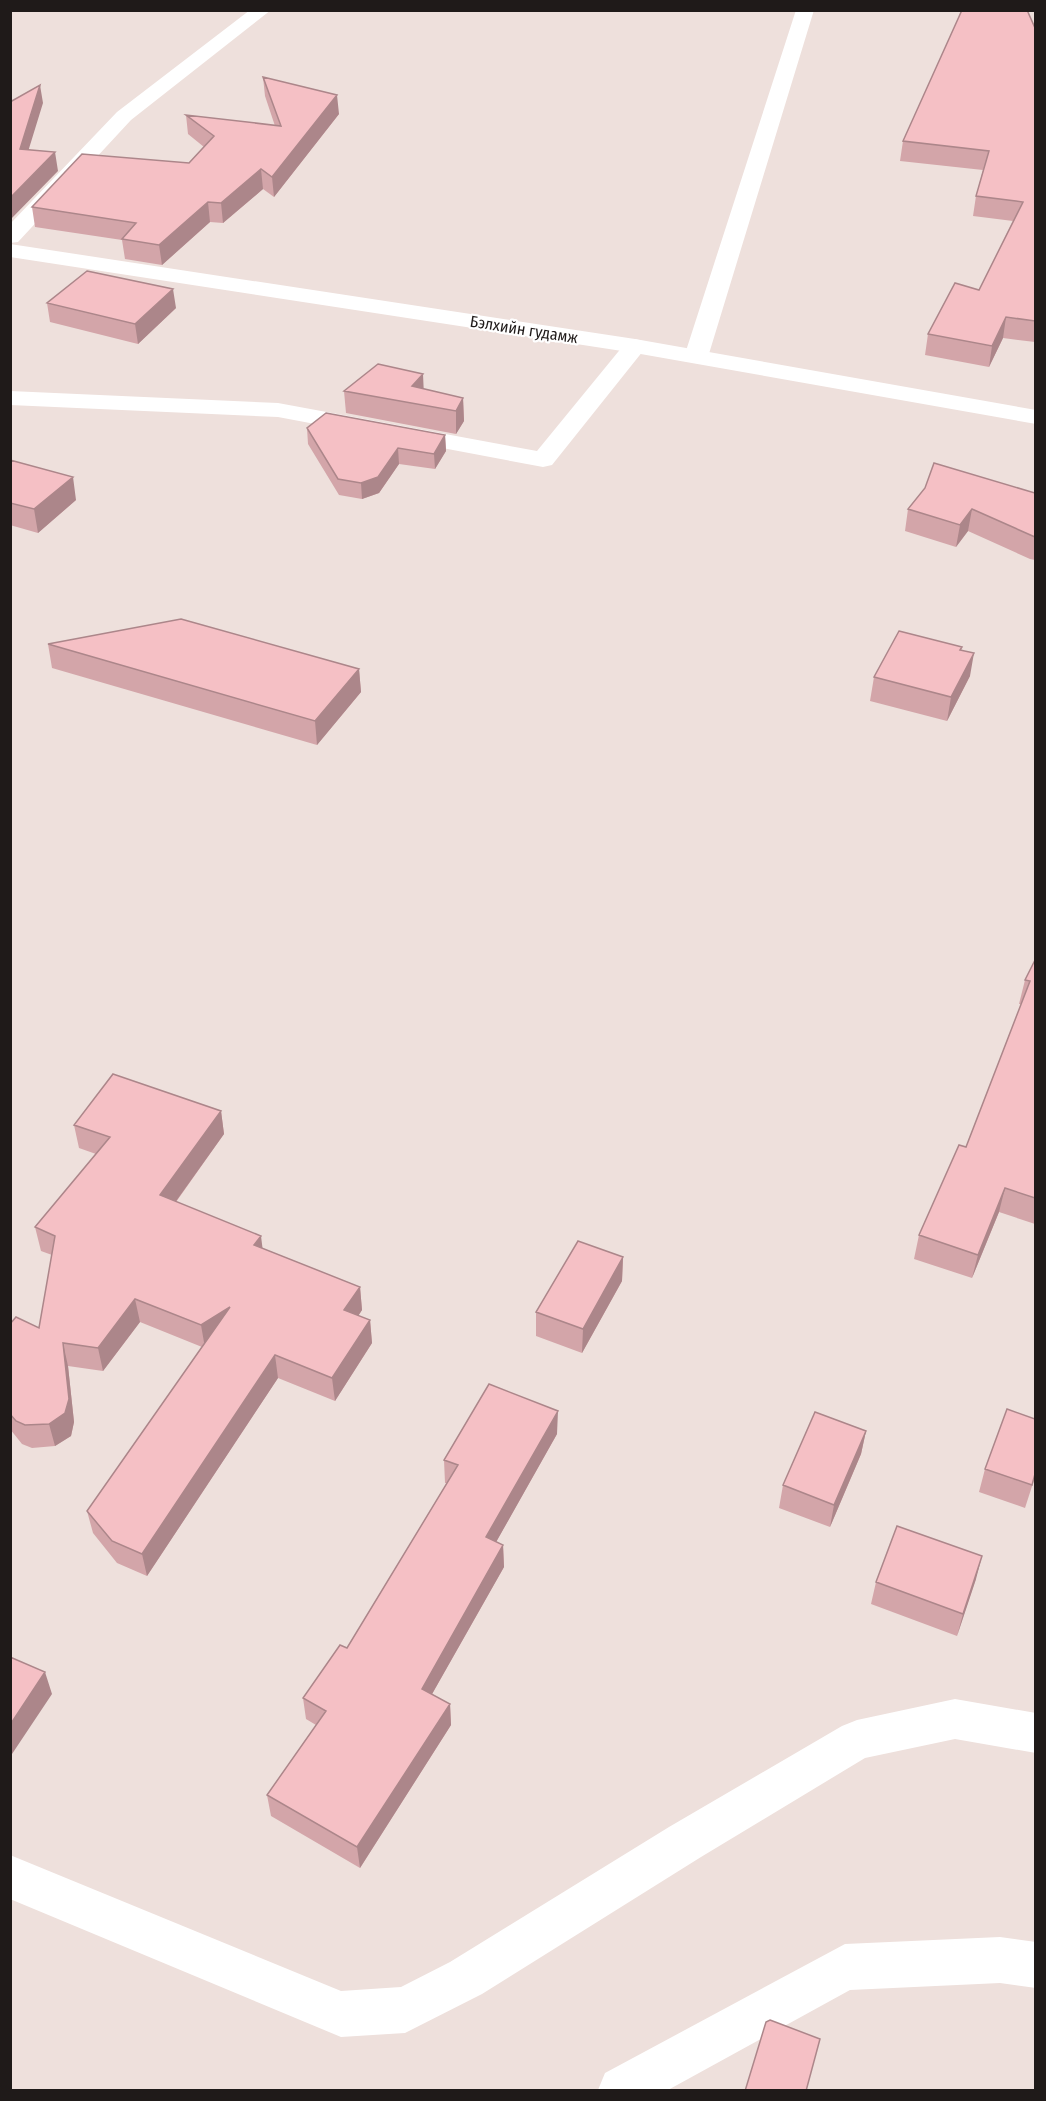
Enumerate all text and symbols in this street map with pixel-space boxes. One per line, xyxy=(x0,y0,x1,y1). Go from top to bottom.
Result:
street label: Бэлхийн гудамж xyxy=(469,312,580,347)

